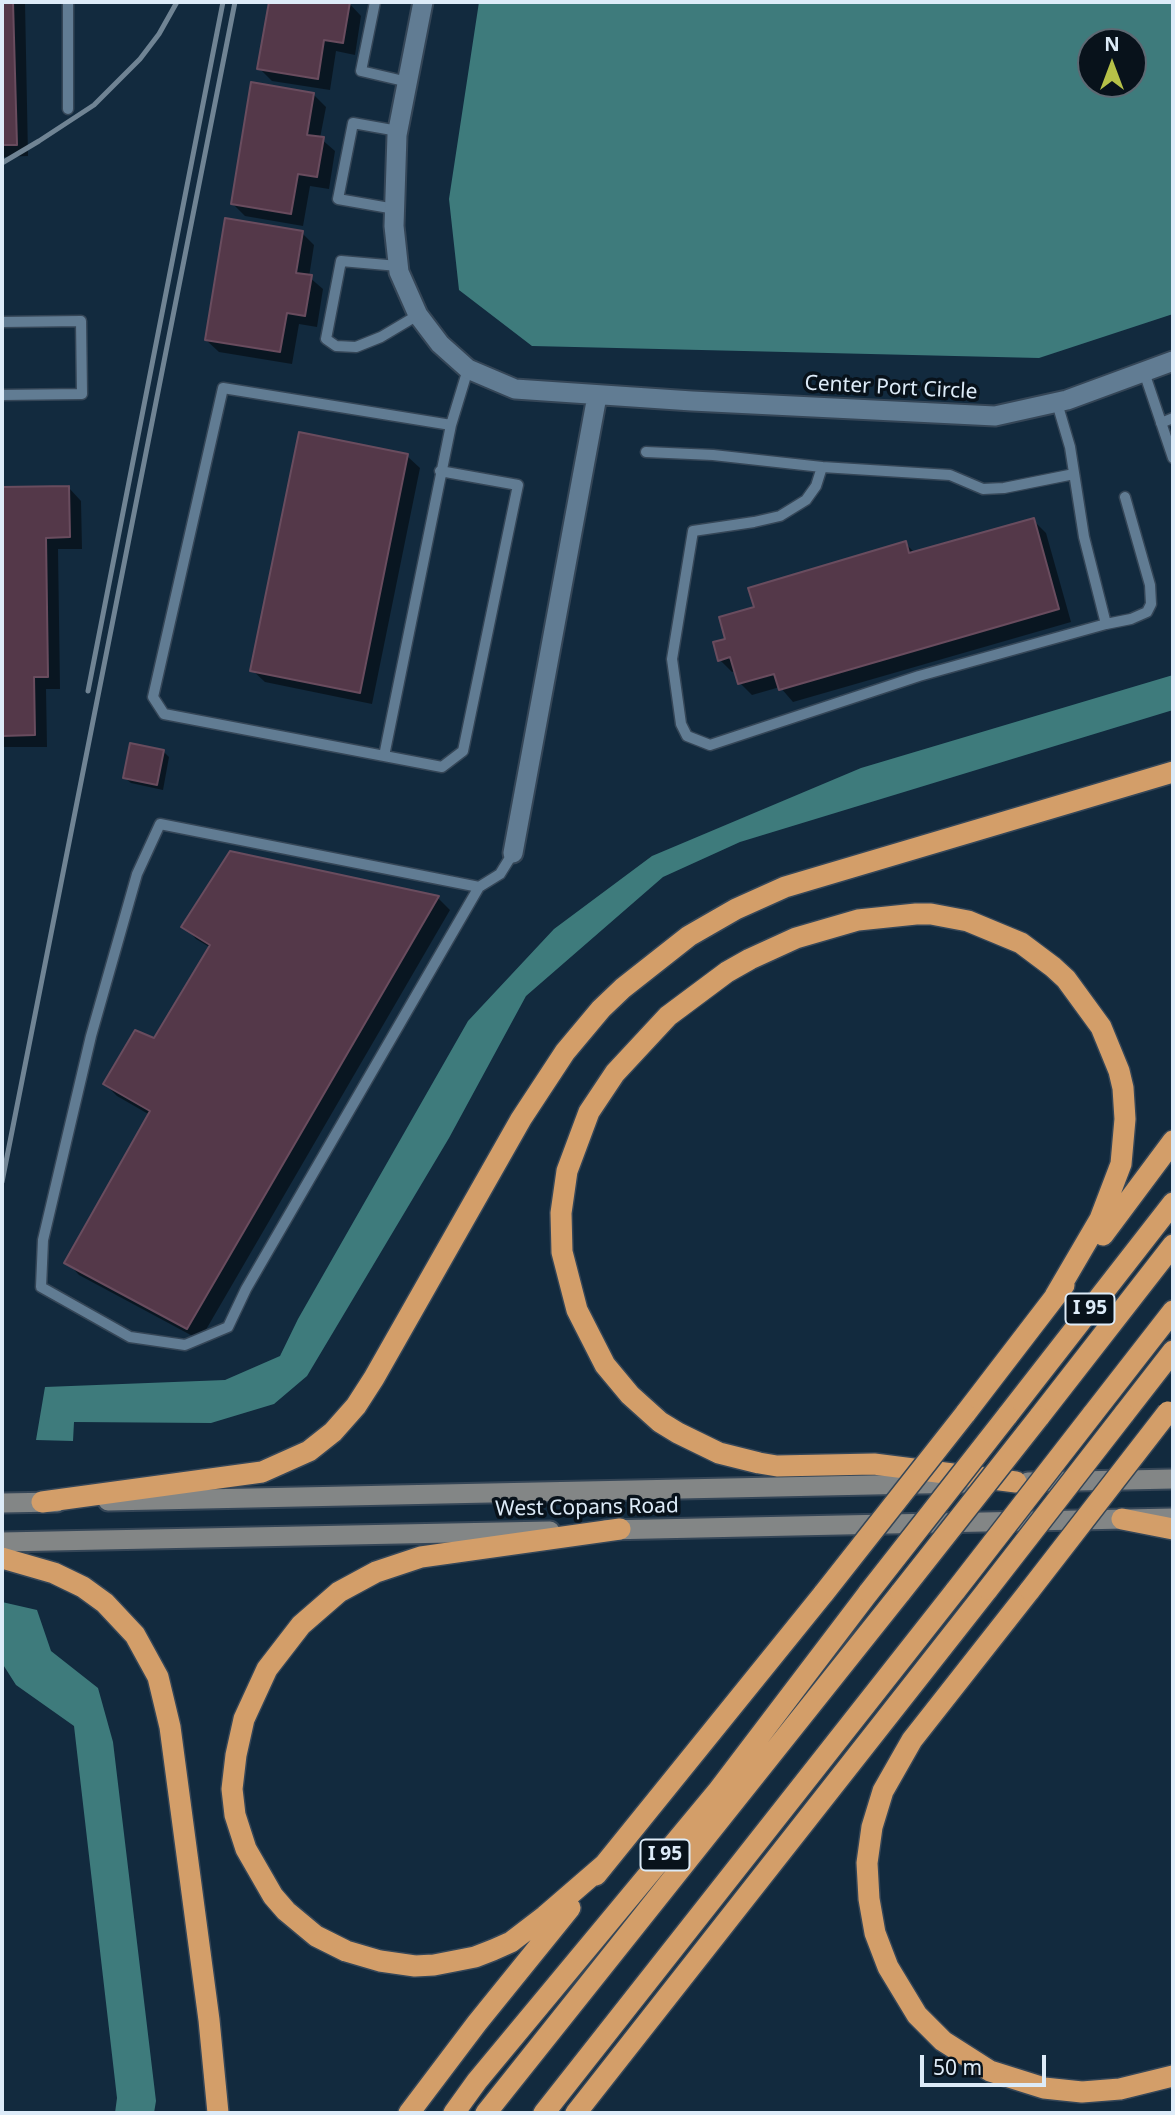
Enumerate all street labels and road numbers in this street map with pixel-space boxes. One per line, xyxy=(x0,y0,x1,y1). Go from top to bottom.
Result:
street label: Center Port Circle xyxy=(804,371,978,405)
road number: I 95 xyxy=(1066,1294,1114,1324)
street label: West Copans Road xyxy=(495,1494,679,1522)
road number: I 95 xyxy=(640,1840,690,1870)

